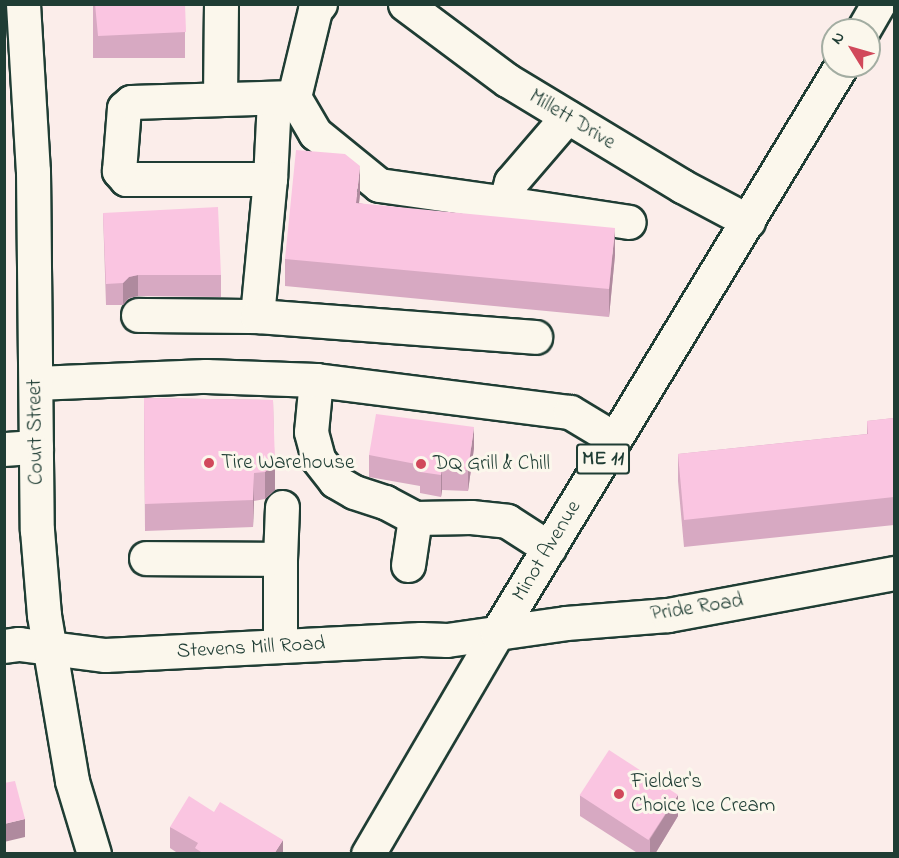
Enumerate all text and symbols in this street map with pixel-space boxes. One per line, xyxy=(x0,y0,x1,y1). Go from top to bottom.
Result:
north arrow xyxy=(821,18,881,78)
text: N xyxy=(825,27,851,50)
street label: Millett Drive xyxy=(524,84,620,156)
street label: Court Street xyxy=(22,379,50,485)
road number: ME 11 xyxy=(576,442,630,476)
place label: Tire Warehouse xyxy=(221,450,354,476)
place label: DQ Grill & Chill xyxy=(433,451,550,477)
marker: Tire Warehouse xyxy=(202,456,216,470)
marker: DQ Grill & Chill xyxy=(414,457,428,471)
street label: Minot Avenue xyxy=(507,496,587,606)
street label: Pride Road xyxy=(649,588,745,628)
street label: Stevens Mill Road xyxy=(176,632,326,664)
place label: Fielder's Choice Ice Cream xyxy=(631,769,775,819)
marker: Fielder's Choice Ice Cream xyxy=(612,787,626,801)

